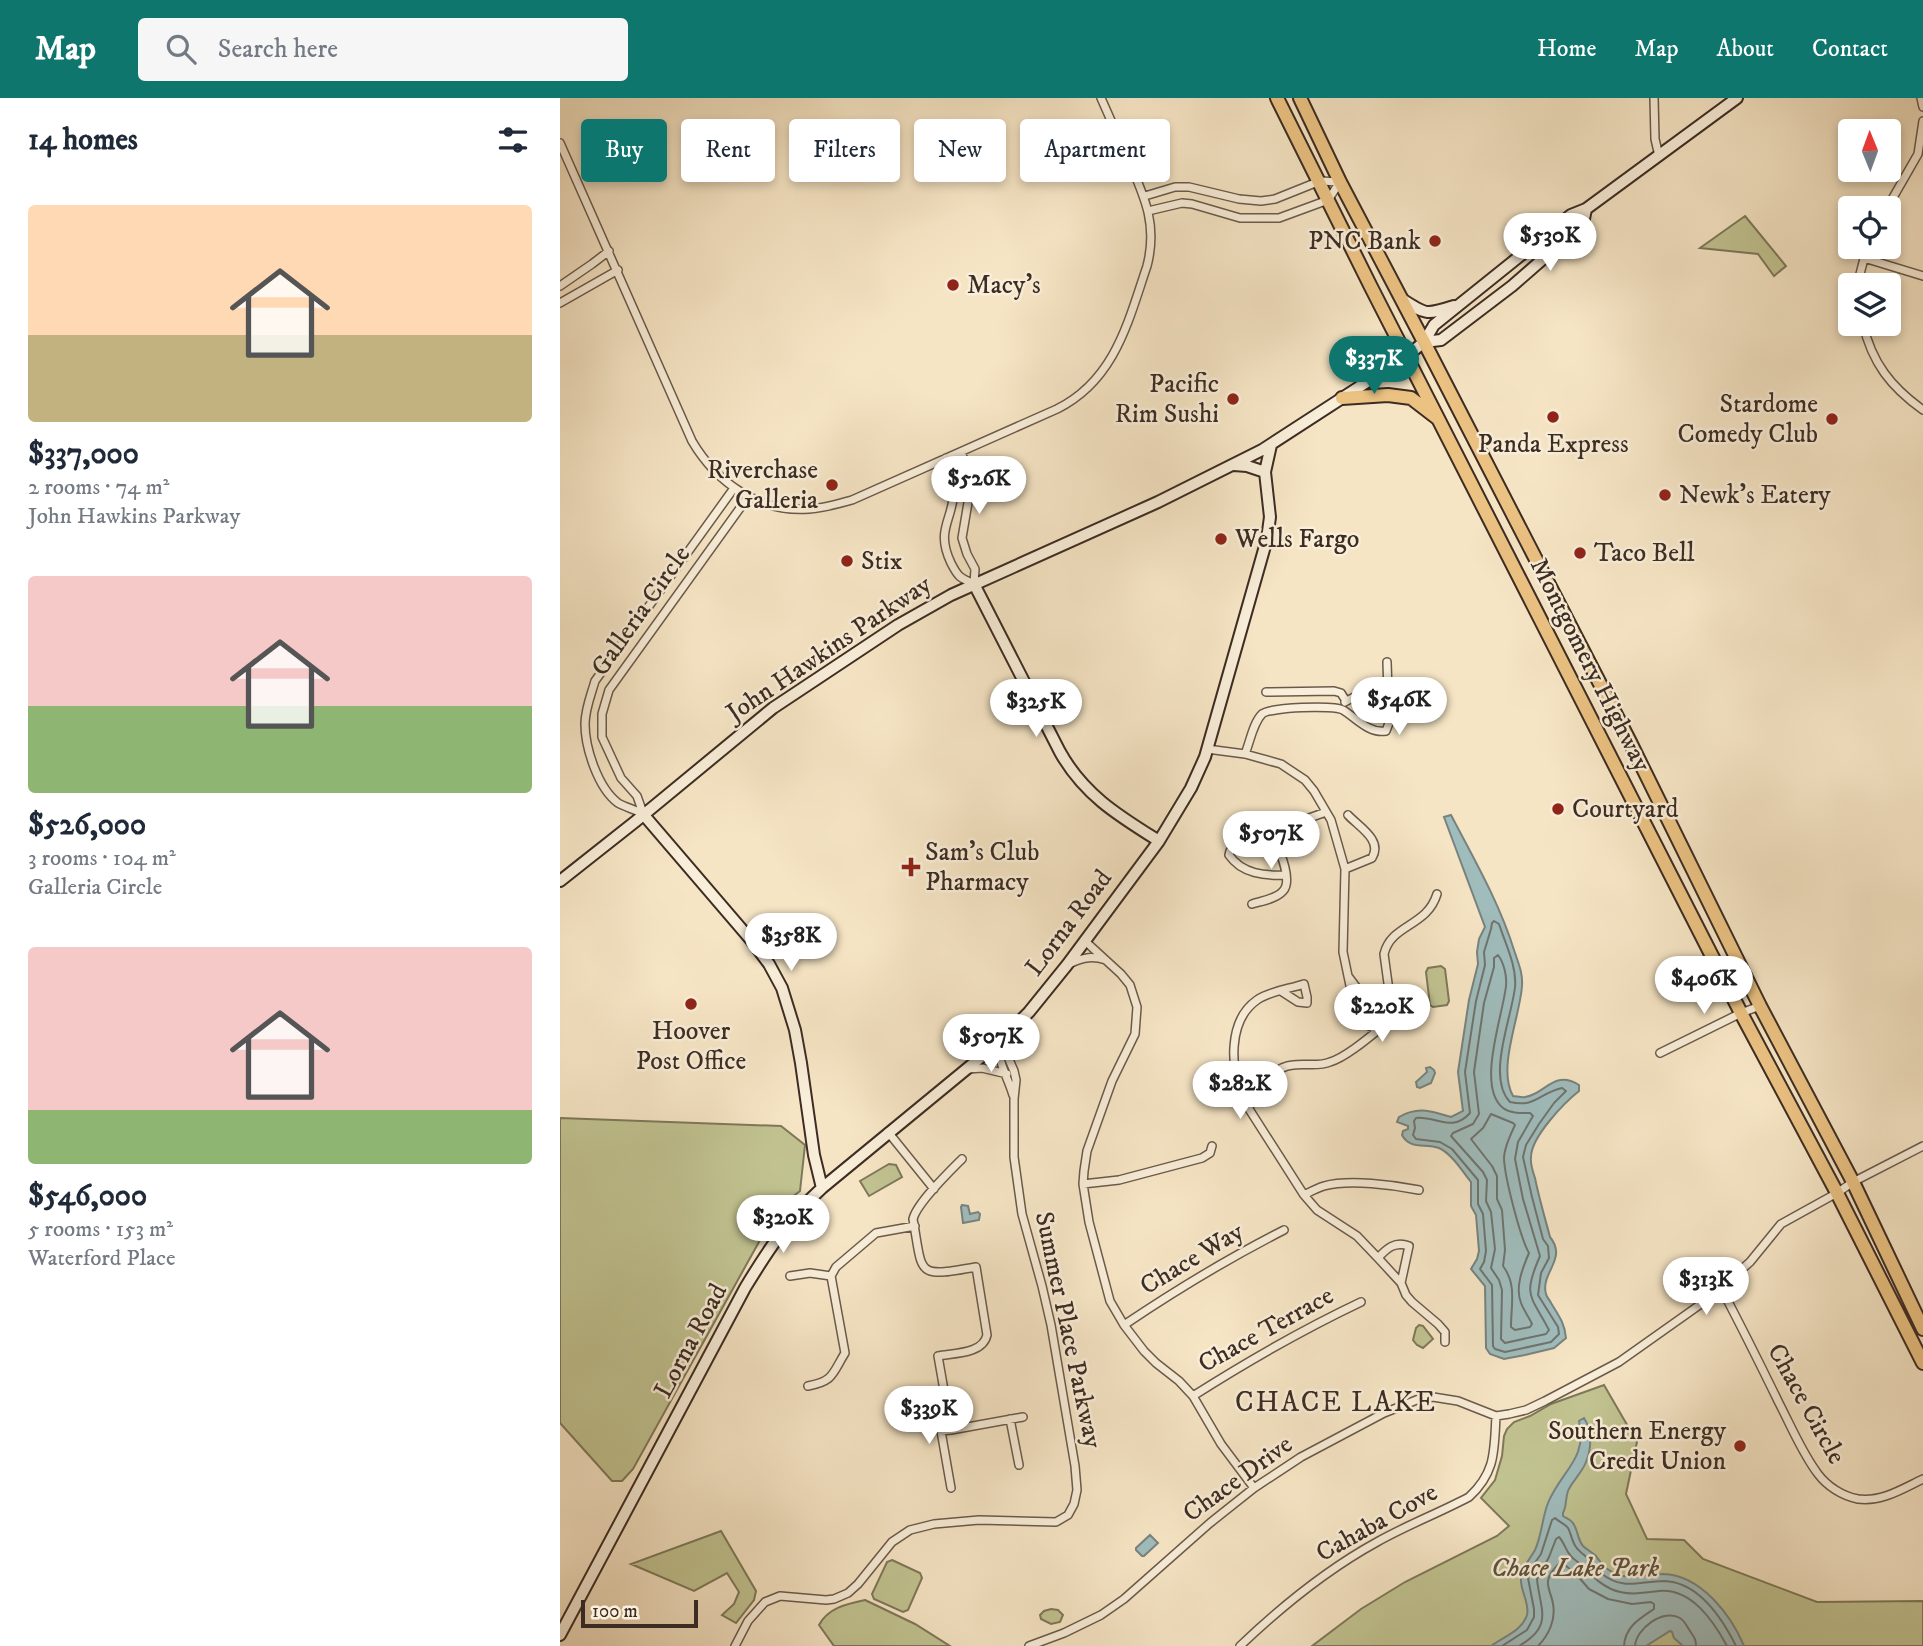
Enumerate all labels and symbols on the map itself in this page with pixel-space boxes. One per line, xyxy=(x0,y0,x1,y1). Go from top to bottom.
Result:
north arrow xyxy=(1838,119,1900,182)
pin: $530K xyxy=(1501,214,1599,273)
place label: PNC Bank xyxy=(1308,225,1421,258)
marker: PNC Bank xyxy=(1427,233,1443,249)
place label: Macy's xyxy=(967,269,1041,302)
marker: Macy's xyxy=(945,277,961,293)
pin: $337K xyxy=(1325,336,1423,396)
place label: Pacific Rim Sushi xyxy=(1115,368,1219,431)
place label: Stardome Comedy Club xyxy=(1677,388,1818,451)
marker: Pacific Rim Sushi xyxy=(1225,391,1241,407)
marker: Panda Express xyxy=(1545,409,1561,425)
marker: Stardome Comedy Club xyxy=(1824,411,1840,427)
place label: Panda Express xyxy=(1477,428,1629,461)
place label: Riverchase Galleria xyxy=(707,454,818,517)
pin: $526K xyxy=(930,456,1028,516)
marker: Riverchase Galleria xyxy=(824,477,840,493)
place label: Newk's Eatery xyxy=(1679,479,1831,512)
marker: Newk's Eatery xyxy=(1657,487,1673,503)
place label: Wells Fargo xyxy=(1234,523,1359,556)
marker: Wells Fargo xyxy=(1213,531,1229,547)
place label: Taco Bell xyxy=(1594,537,1695,570)
street label: Galleria Circle xyxy=(584,539,698,683)
place label: Stix xyxy=(861,545,903,578)
marker: Taco Bell xyxy=(1572,545,1588,561)
marker: Stix xyxy=(839,553,855,569)
street label: Montgomery Highway xyxy=(1522,553,1658,778)
street label: John Hawkins Parkway xyxy=(719,568,938,731)
pin: $546K xyxy=(1350,678,1448,737)
pin: $325K xyxy=(987,680,1085,739)
place label: Courtyard xyxy=(1572,793,1678,826)
marker: Courtyard xyxy=(1550,801,1566,817)
pin: $507K xyxy=(1222,812,1320,871)
place label: Sam's Club Pharmacy xyxy=(925,836,1039,899)
marker: Sam's Club Pharmacy xyxy=(903,859,919,875)
street label: Lorna Road xyxy=(1018,863,1120,983)
pin: $358K xyxy=(742,914,840,973)
pin: $406K xyxy=(1655,956,1753,1016)
pin: $220K xyxy=(1333,984,1431,1044)
marker: Hoover Post Office xyxy=(683,996,699,1012)
pin: $507K xyxy=(942,1014,1040,1074)
place label: Hoover Post Office xyxy=(636,1015,746,1078)
pin: $282K xyxy=(1191,1062,1289,1121)
pin: $320K xyxy=(734,1196,832,1255)
street label: Summer Place Parkway xyxy=(1027,1209,1109,1452)
street label: Chace Way xyxy=(1134,1215,1250,1303)
pin: $313K xyxy=(1657,1258,1755,1317)
street label: Lorna Road xyxy=(647,1278,735,1404)
street label: Chace Terrace xyxy=(1193,1279,1339,1381)
street label: Chace Circle xyxy=(1759,1338,1853,1470)
district label: CHACE LAKE xyxy=(1235,1385,1437,1420)
pin: $339K xyxy=(880,1386,978,1446)
place label: Southern Energy Credit Union xyxy=(1548,1415,1727,1478)
street label: Chace Drive xyxy=(1177,1428,1299,1530)
marker: Southern Energy Credit Union xyxy=(1732,1438,1748,1454)
street label: Cahaba Cove xyxy=(1310,1476,1444,1570)
park label: Chace Lake Park xyxy=(1491,1552,1659,1585)
scale bar xyxy=(581,1597,698,1629)

